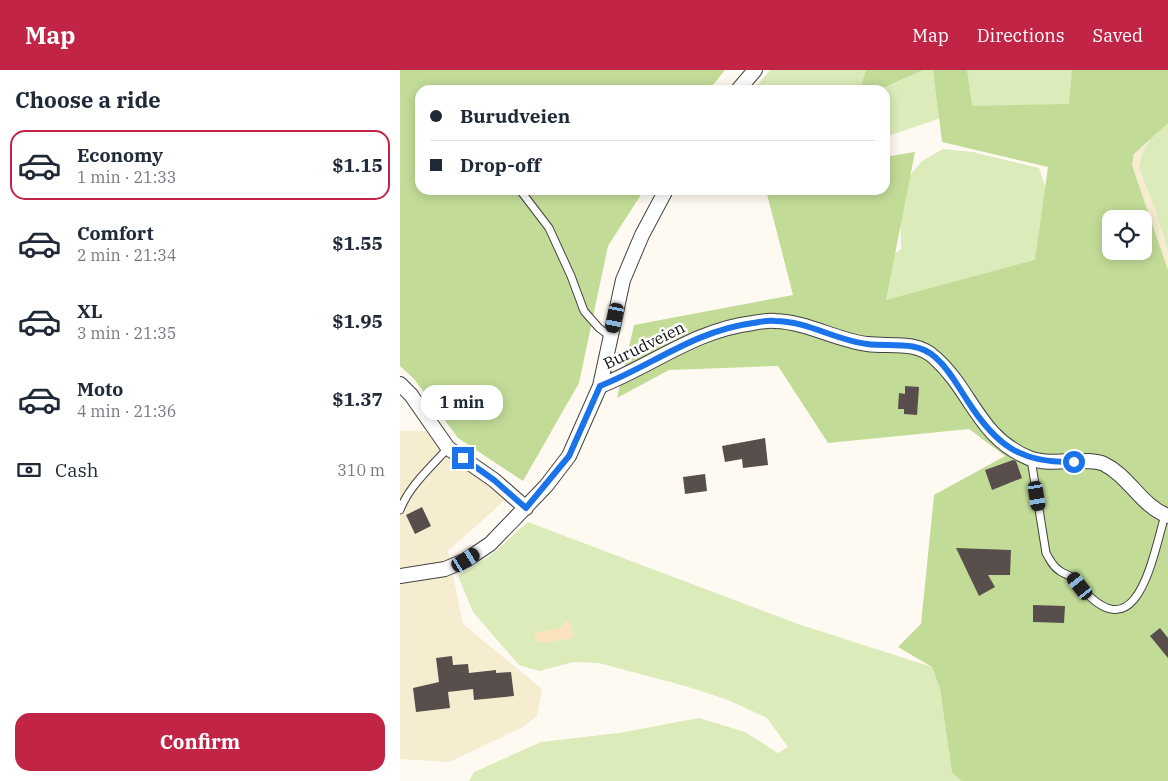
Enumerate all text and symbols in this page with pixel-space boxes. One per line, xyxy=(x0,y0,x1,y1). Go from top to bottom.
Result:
text: Map xyxy=(25,19,75,51)
text: Map xyxy=(912,24,949,47)
text: Directions xyxy=(977,24,1065,47)
text: Saved xyxy=(1093,24,1143,47)
text: Choose a ride xyxy=(15,85,161,114)
text: Burudveien xyxy=(460,104,570,128)
icon: car xyxy=(17,143,62,188)
text: Economy xyxy=(77,143,163,167)
text: $1.15 xyxy=(332,153,383,177)
text: Drop-off xyxy=(460,153,541,177)
text: 1 min · 21:33 xyxy=(77,167,176,187)
map controls xyxy=(1102,210,1152,260)
button: locate xyxy=(1102,210,1152,260)
icon: car xyxy=(17,221,62,266)
text: Comfort xyxy=(77,221,154,245)
text: $1.55 xyxy=(332,231,383,255)
text: 2 min · 21:34 xyxy=(77,245,176,265)
icon: car xyxy=(17,299,62,344)
text: XL xyxy=(77,299,103,323)
car xyxy=(604,302,625,334)
text: $1.95 xyxy=(332,309,383,333)
street label: Burudveien xyxy=(600,317,688,373)
text: 3 min · 21:35 xyxy=(77,323,176,343)
icon: car xyxy=(17,377,62,422)
text: Moto xyxy=(77,377,123,401)
callout: 1 min xyxy=(422,386,504,420)
text: $1.37 xyxy=(332,387,383,411)
text: 1 min xyxy=(440,392,484,412)
text: 4 min · 21:36 xyxy=(77,401,176,421)
route end xyxy=(452,447,474,469)
route start xyxy=(1063,451,1085,473)
icon: cash xyxy=(15,456,43,484)
text: Cash xyxy=(55,458,99,482)
text: 310 m xyxy=(337,460,385,480)
car xyxy=(1027,480,1046,512)
car xyxy=(449,546,482,574)
car xyxy=(1064,570,1095,602)
button: Confirm xyxy=(15,713,385,771)

